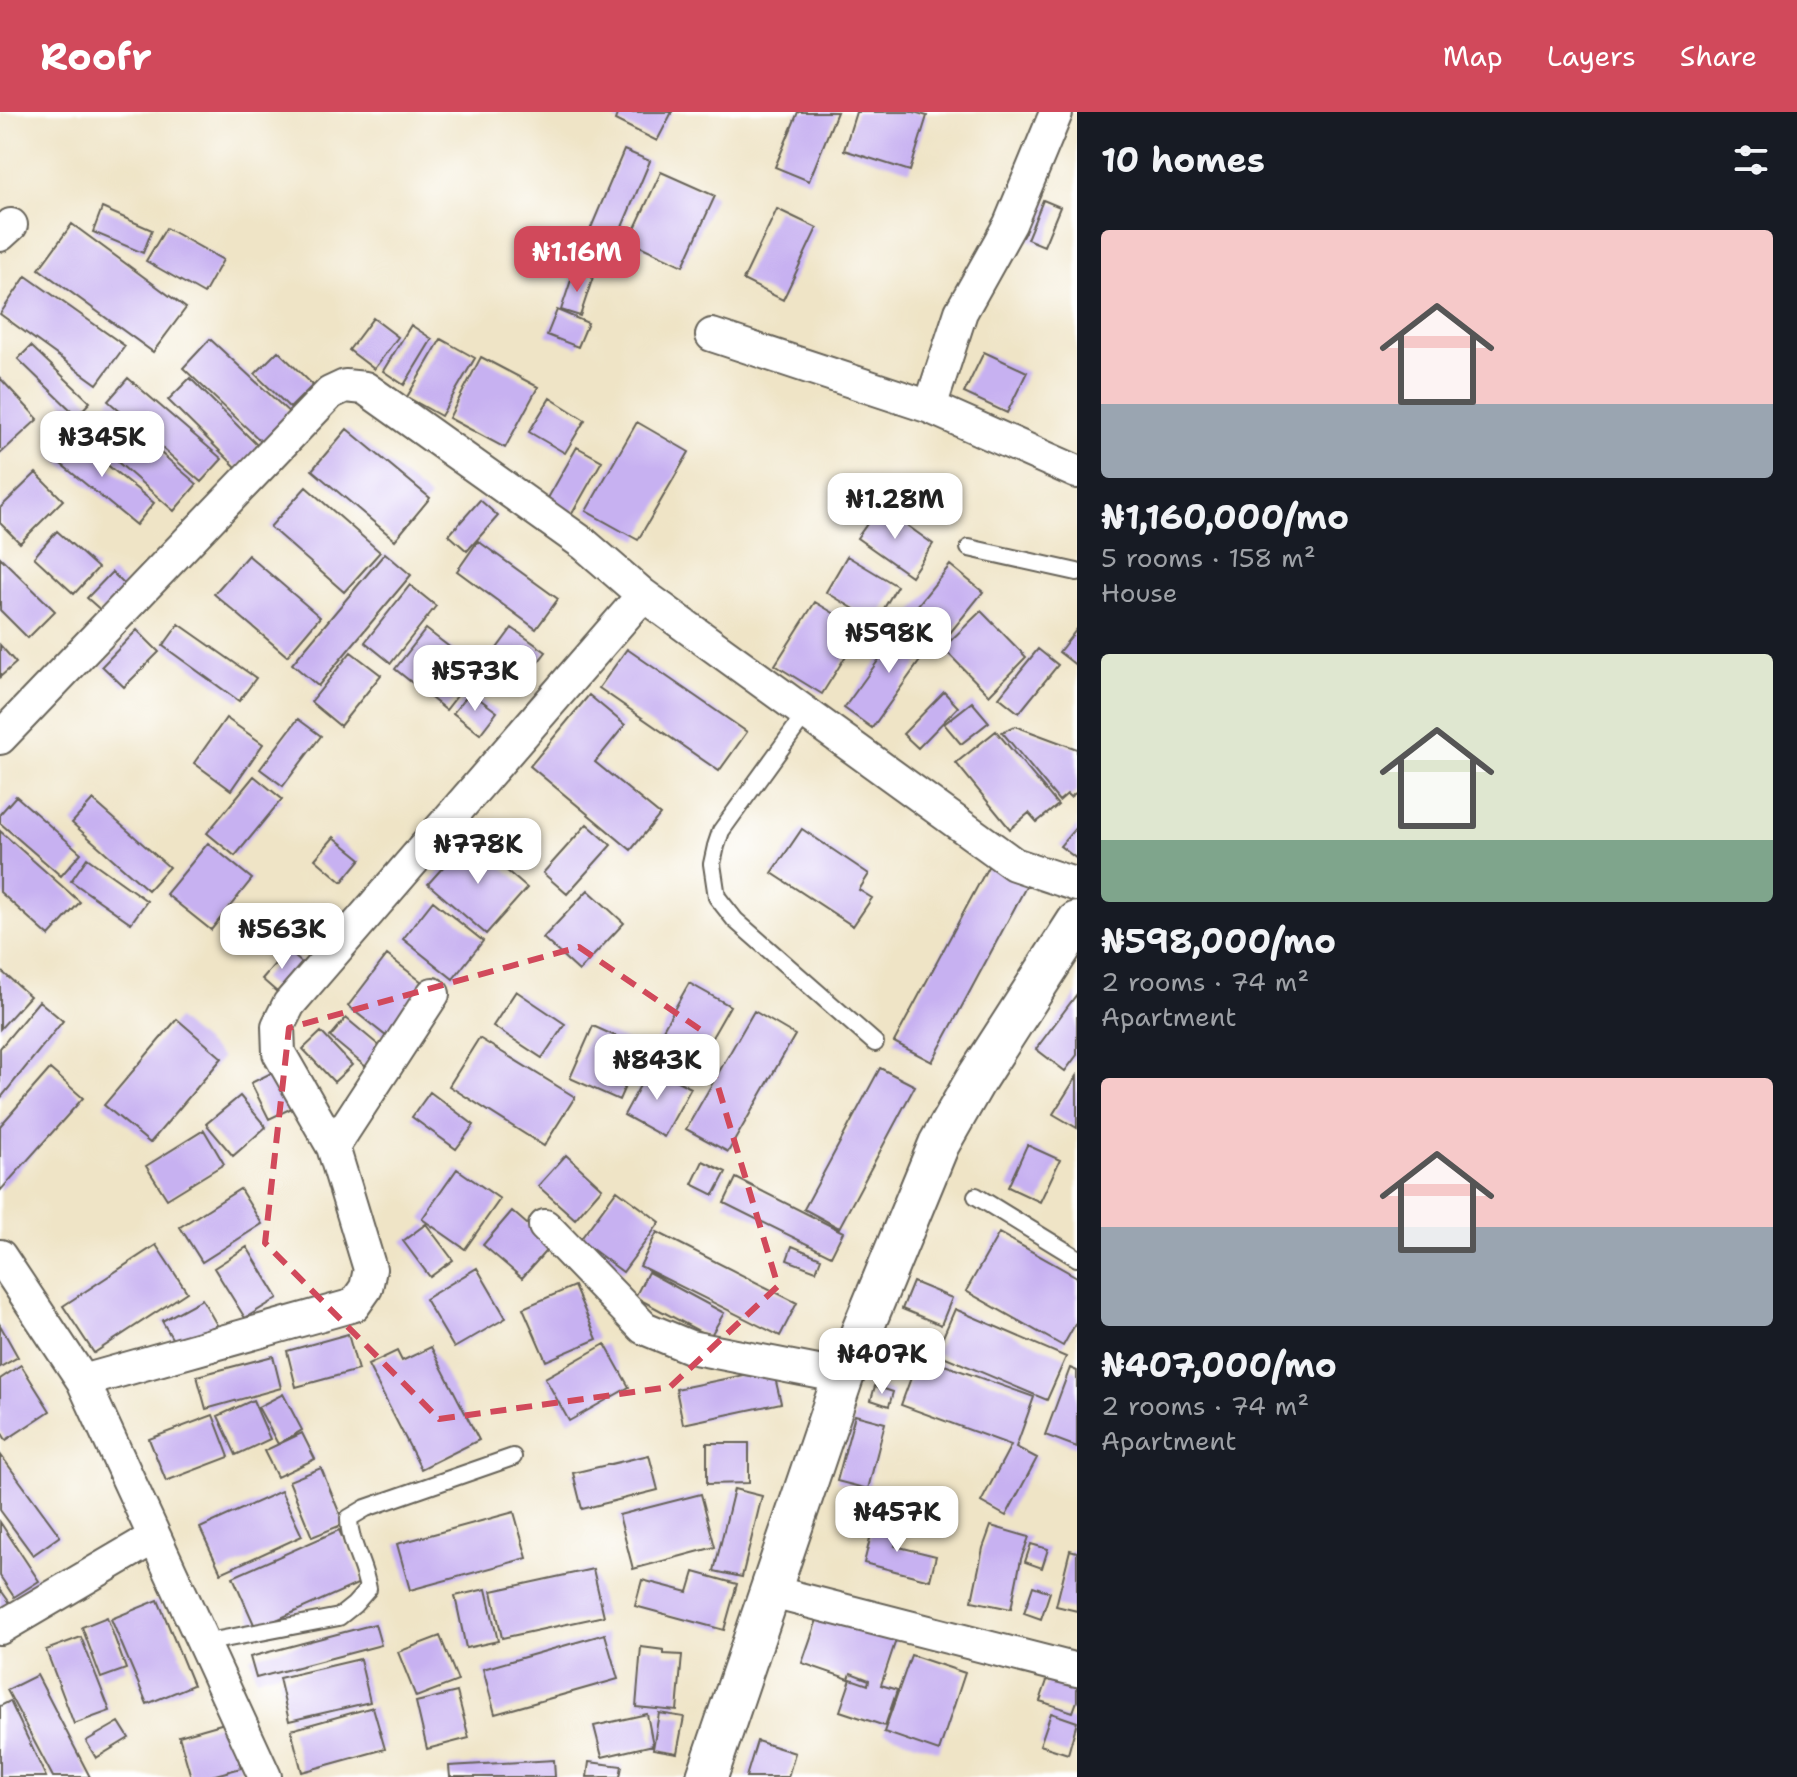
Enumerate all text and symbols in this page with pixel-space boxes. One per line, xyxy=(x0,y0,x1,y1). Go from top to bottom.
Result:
text: Roofr xyxy=(40,31,152,82)
text: Map xyxy=(1443,37,1503,75)
text: Layers xyxy=(1547,37,1636,75)
text: Share xyxy=(1680,37,1757,75)
text: 10 homes xyxy=(1101,137,1265,183)
icon: filters xyxy=(1729,138,1773,182)
pin: ₦1.16M xyxy=(512,226,642,294)
text: ₦1.16M xyxy=(532,234,622,269)
icon: home xyxy=(1365,282,1509,426)
pin: ₦345K xyxy=(46,411,158,479)
text: ₦345K xyxy=(58,419,146,454)
pin: ₦1.28M xyxy=(830,473,960,541)
text: ₦1.28M xyxy=(846,481,944,516)
text: ₦1,160,000/mo xyxy=(1101,494,1349,540)
text: 5 rooms · 158 m² xyxy=(1101,540,1316,575)
text: House xyxy=(1101,575,1177,610)
pin: ₦598K xyxy=(833,607,945,675)
text: ₦598K xyxy=(845,615,933,650)
pin: ₦573K xyxy=(419,645,531,713)
text: ₦573K xyxy=(431,653,519,688)
icon: home xyxy=(1365,706,1509,850)
pin: ₦778K xyxy=(422,818,534,886)
text: ₦778K xyxy=(433,826,523,861)
pin: ₦563K xyxy=(226,903,338,971)
text: ₦563K xyxy=(238,911,326,946)
text: ₦598,000/mo xyxy=(1101,918,1336,964)
text: 2 rooms · 74 m² xyxy=(1101,964,1309,999)
text: Apartment xyxy=(1101,999,1237,1034)
pin: ₦843K xyxy=(601,1034,713,1102)
text: ₦843K xyxy=(613,1042,701,1077)
icon: home xyxy=(1365,1130,1509,1274)
pin: ₦407K xyxy=(826,1328,938,1396)
text: ₦407K xyxy=(837,1336,927,1371)
text: ₦407,000/mo xyxy=(1101,1342,1337,1388)
text: 2 rooms · 74 m² xyxy=(1101,1388,1309,1423)
text: Apartment xyxy=(1101,1423,1237,1458)
pin: ₦457K xyxy=(841,1486,953,1554)
text: ₦457K xyxy=(853,1494,941,1529)

